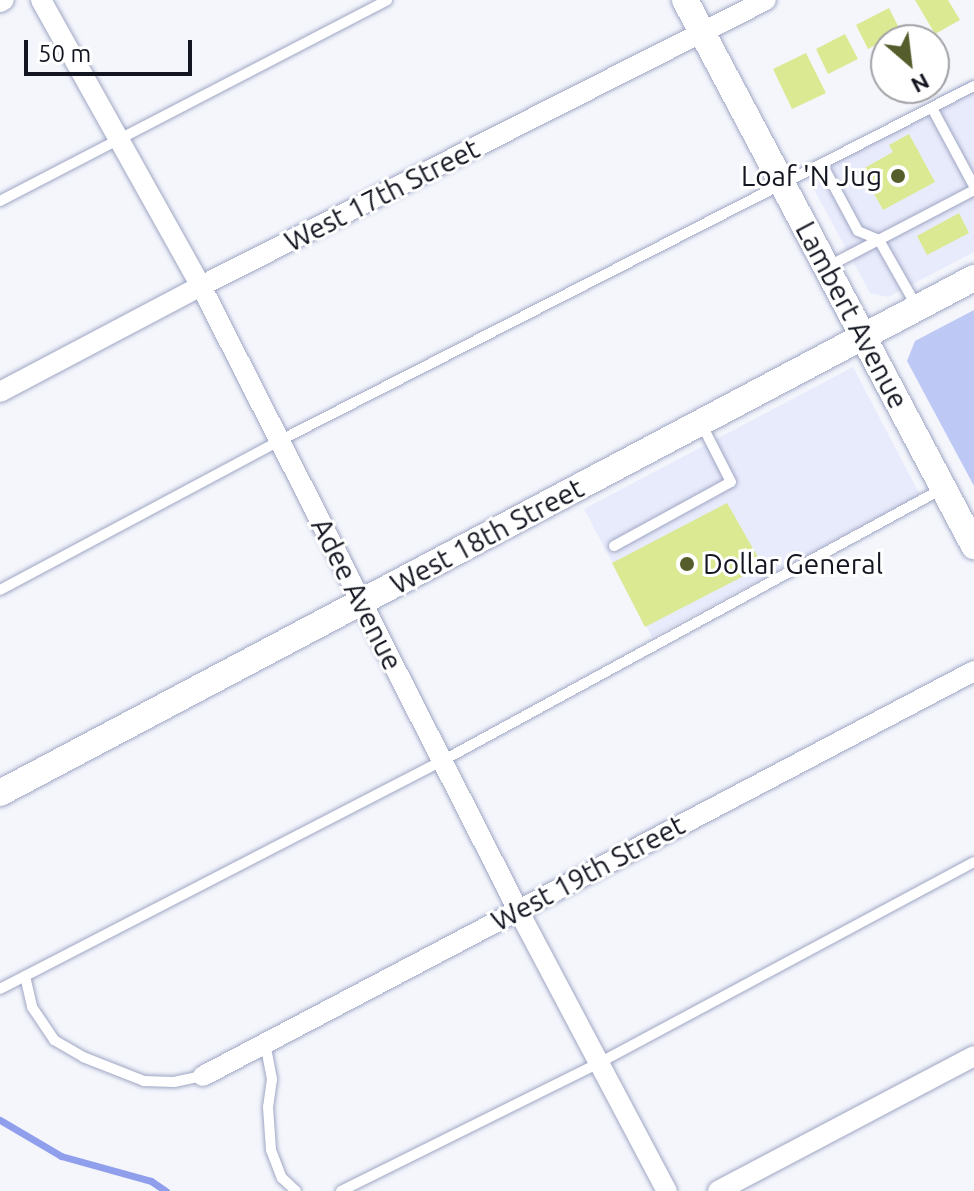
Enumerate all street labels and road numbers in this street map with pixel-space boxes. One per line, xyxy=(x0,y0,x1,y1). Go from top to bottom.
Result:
street label: West 17th Street xyxy=(279,132,485,258)
street label: Lambert Avenue xyxy=(789,216,915,414)
street label: West 18th Street xyxy=(385,471,589,601)
street label: Adee Avenue xyxy=(304,512,410,676)
street label: West 19th Street xyxy=(486,808,690,938)

